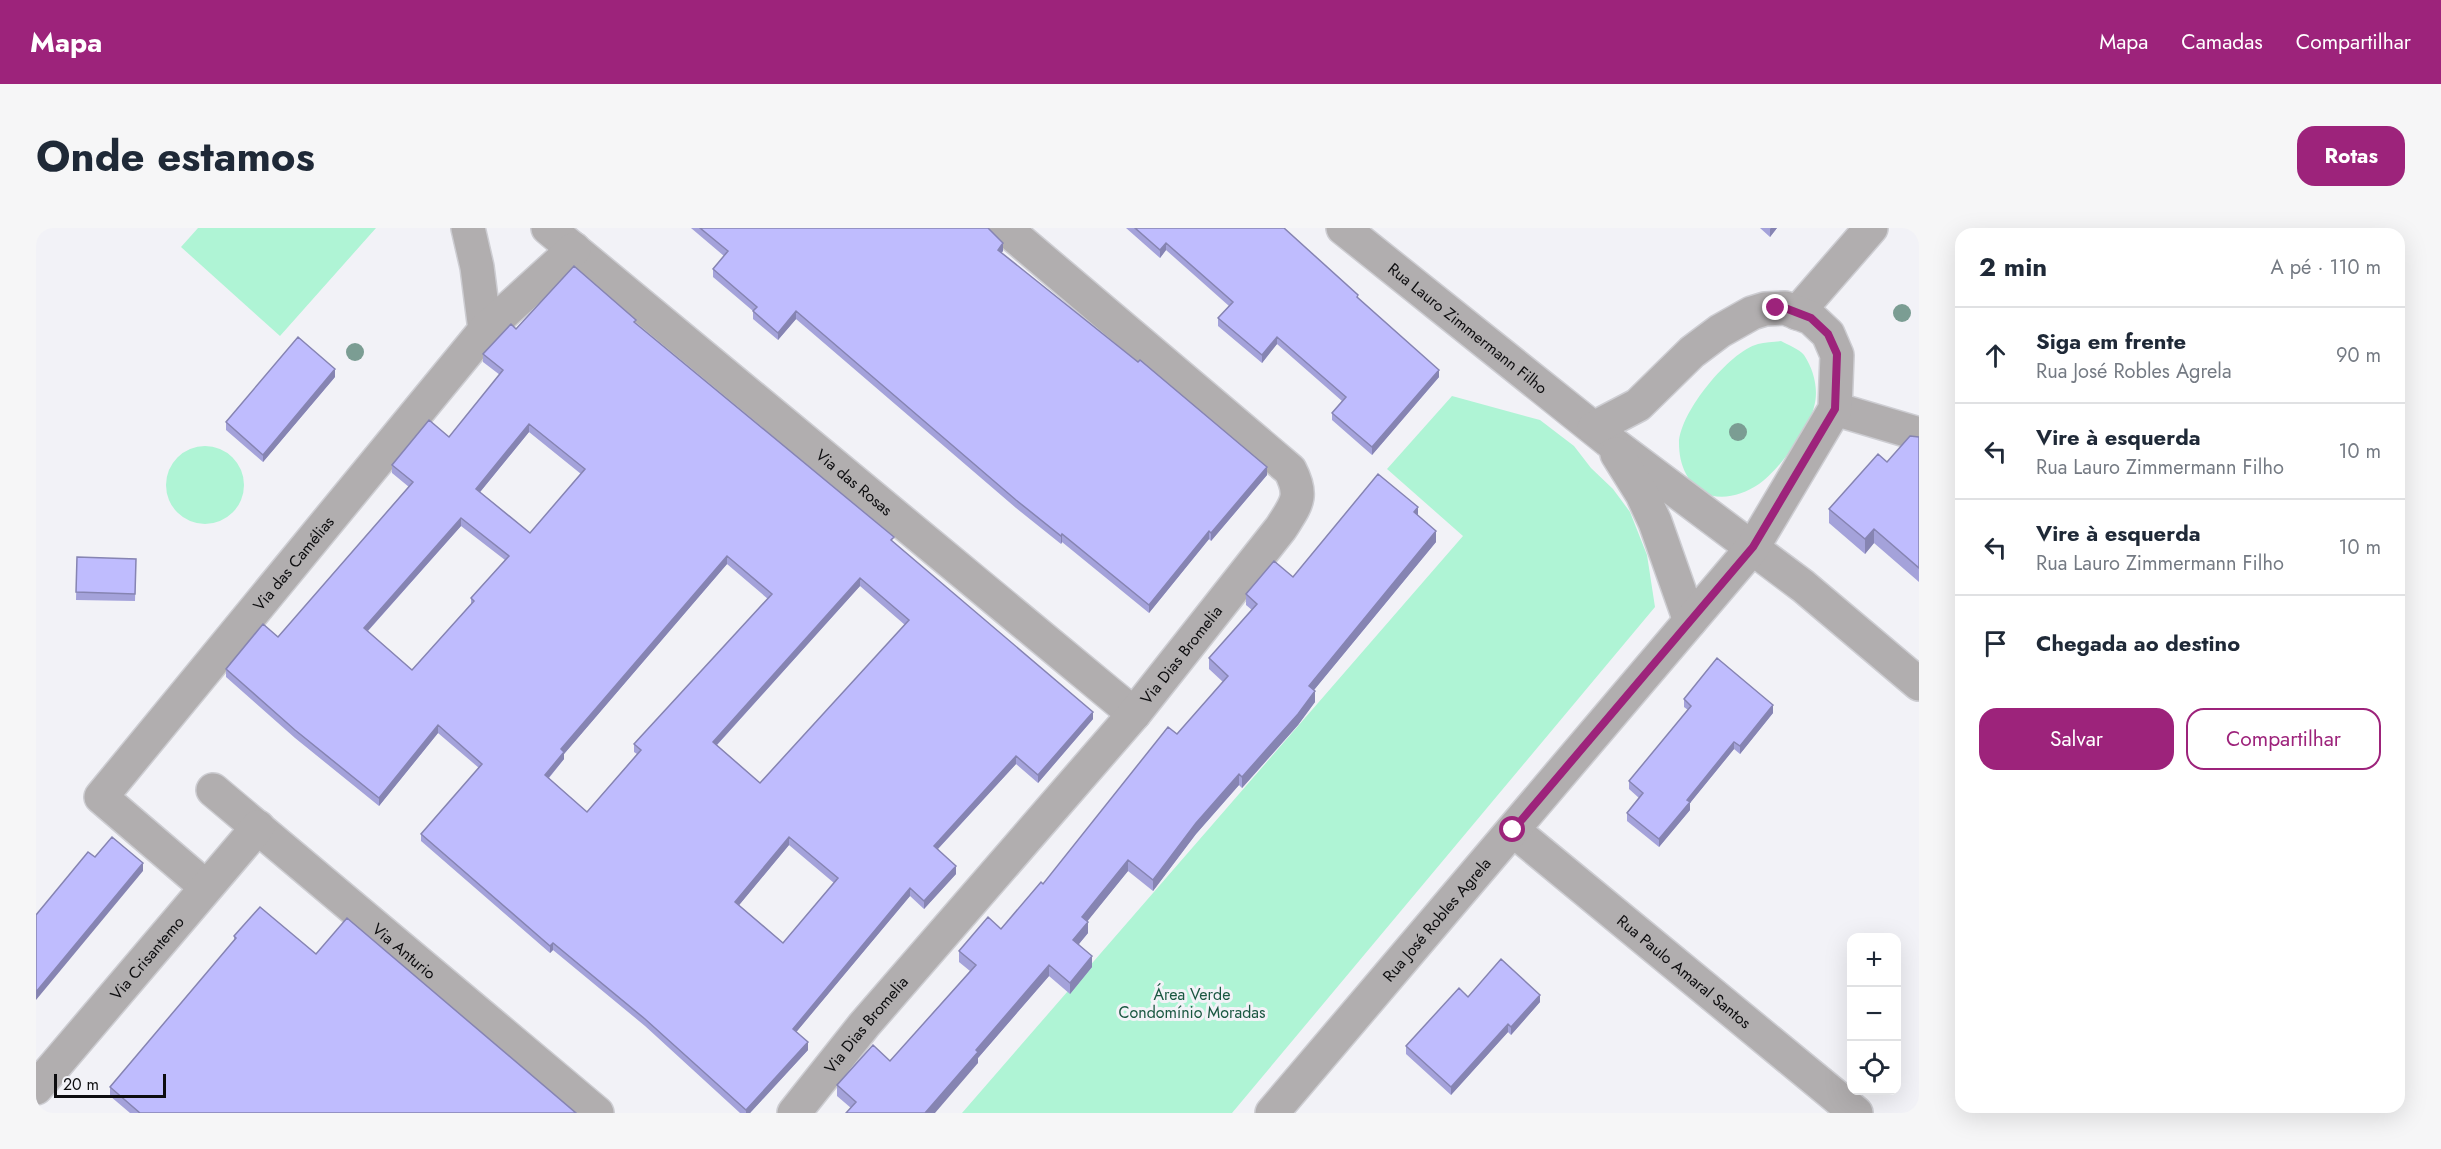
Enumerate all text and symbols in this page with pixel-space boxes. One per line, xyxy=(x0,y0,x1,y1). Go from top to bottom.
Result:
text: Mapa xyxy=(30,22,102,63)
text: Mapa xyxy=(2099,27,2148,57)
text: Camadas xyxy=(2181,27,2263,57)
text: Compartilhar xyxy=(2296,27,2411,57)
text: Onde estamos xyxy=(36,126,315,187)
button: Rotas xyxy=(2297,126,2405,186)
text: 2 min xyxy=(1979,248,2047,286)
text: A pé · 110 m xyxy=(2271,253,2381,282)
street label: Rua Lauro Zimmermann Filho xyxy=(1383,257,1553,399)
route end xyxy=(1762,294,1788,320)
text: Siga em frente xyxy=(2036,325,2186,357)
icon: ahead xyxy=(1979,339,2012,372)
text: 90 m xyxy=(2336,341,2381,370)
text: Rua José Robles Agrela xyxy=(2036,357,2232,386)
text: Vire à esquerda xyxy=(2036,421,2201,453)
icon: left xyxy=(1979,435,2012,468)
text: 10 m xyxy=(2338,437,2381,466)
street label: Via das Rosas xyxy=(811,444,897,521)
text: Rua Lauro Zimmermann Filho xyxy=(2036,453,2284,482)
street label: Via das Camélias xyxy=(248,511,340,616)
text: Vire à esquerda xyxy=(2036,517,2201,549)
icon: left xyxy=(1979,531,2012,564)
text: 10 m xyxy=(2338,533,2381,562)
text: Rua Lauro Zimmermann Filho xyxy=(2036,549,2284,578)
street label: Via Dias Bromelia xyxy=(1135,601,1228,709)
icon: arrive xyxy=(1979,627,2012,660)
text: Chegada ao destino xyxy=(2036,627,2240,659)
button: Salvar xyxy=(1979,708,2174,770)
button: Compartilhar xyxy=(2186,708,2381,770)
route start xyxy=(1499,816,1525,842)
street label: Rua José Robles Agrela xyxy=(1377,853,1496,987)
street label: Rua Paulo Amaral Santos xyxy=(1612,909,1756,1034)
street label: Via Crisantemo xyxy=(105,911,190,1005)
street label: Via Anturio xyxy=(367,918,441,985)
map controls xyxy=(1847,933,1901,1095)
button: + xyxy=(1847,933,1901,987)
street label: Via Dias Bromelia xyxy=(819,971,914,1078)
park label: Área Verde Condomínio Moradas xyxy=(1119,983,1265,1024)
button: − xyxy=(1847,987,1901,1041)
button: locate xyxy=(1847,1041,1901,1095)
scale bar xyxy=(54,1071,166,1098)
text: 20 m xyxy=(63,1073,99,1096)

